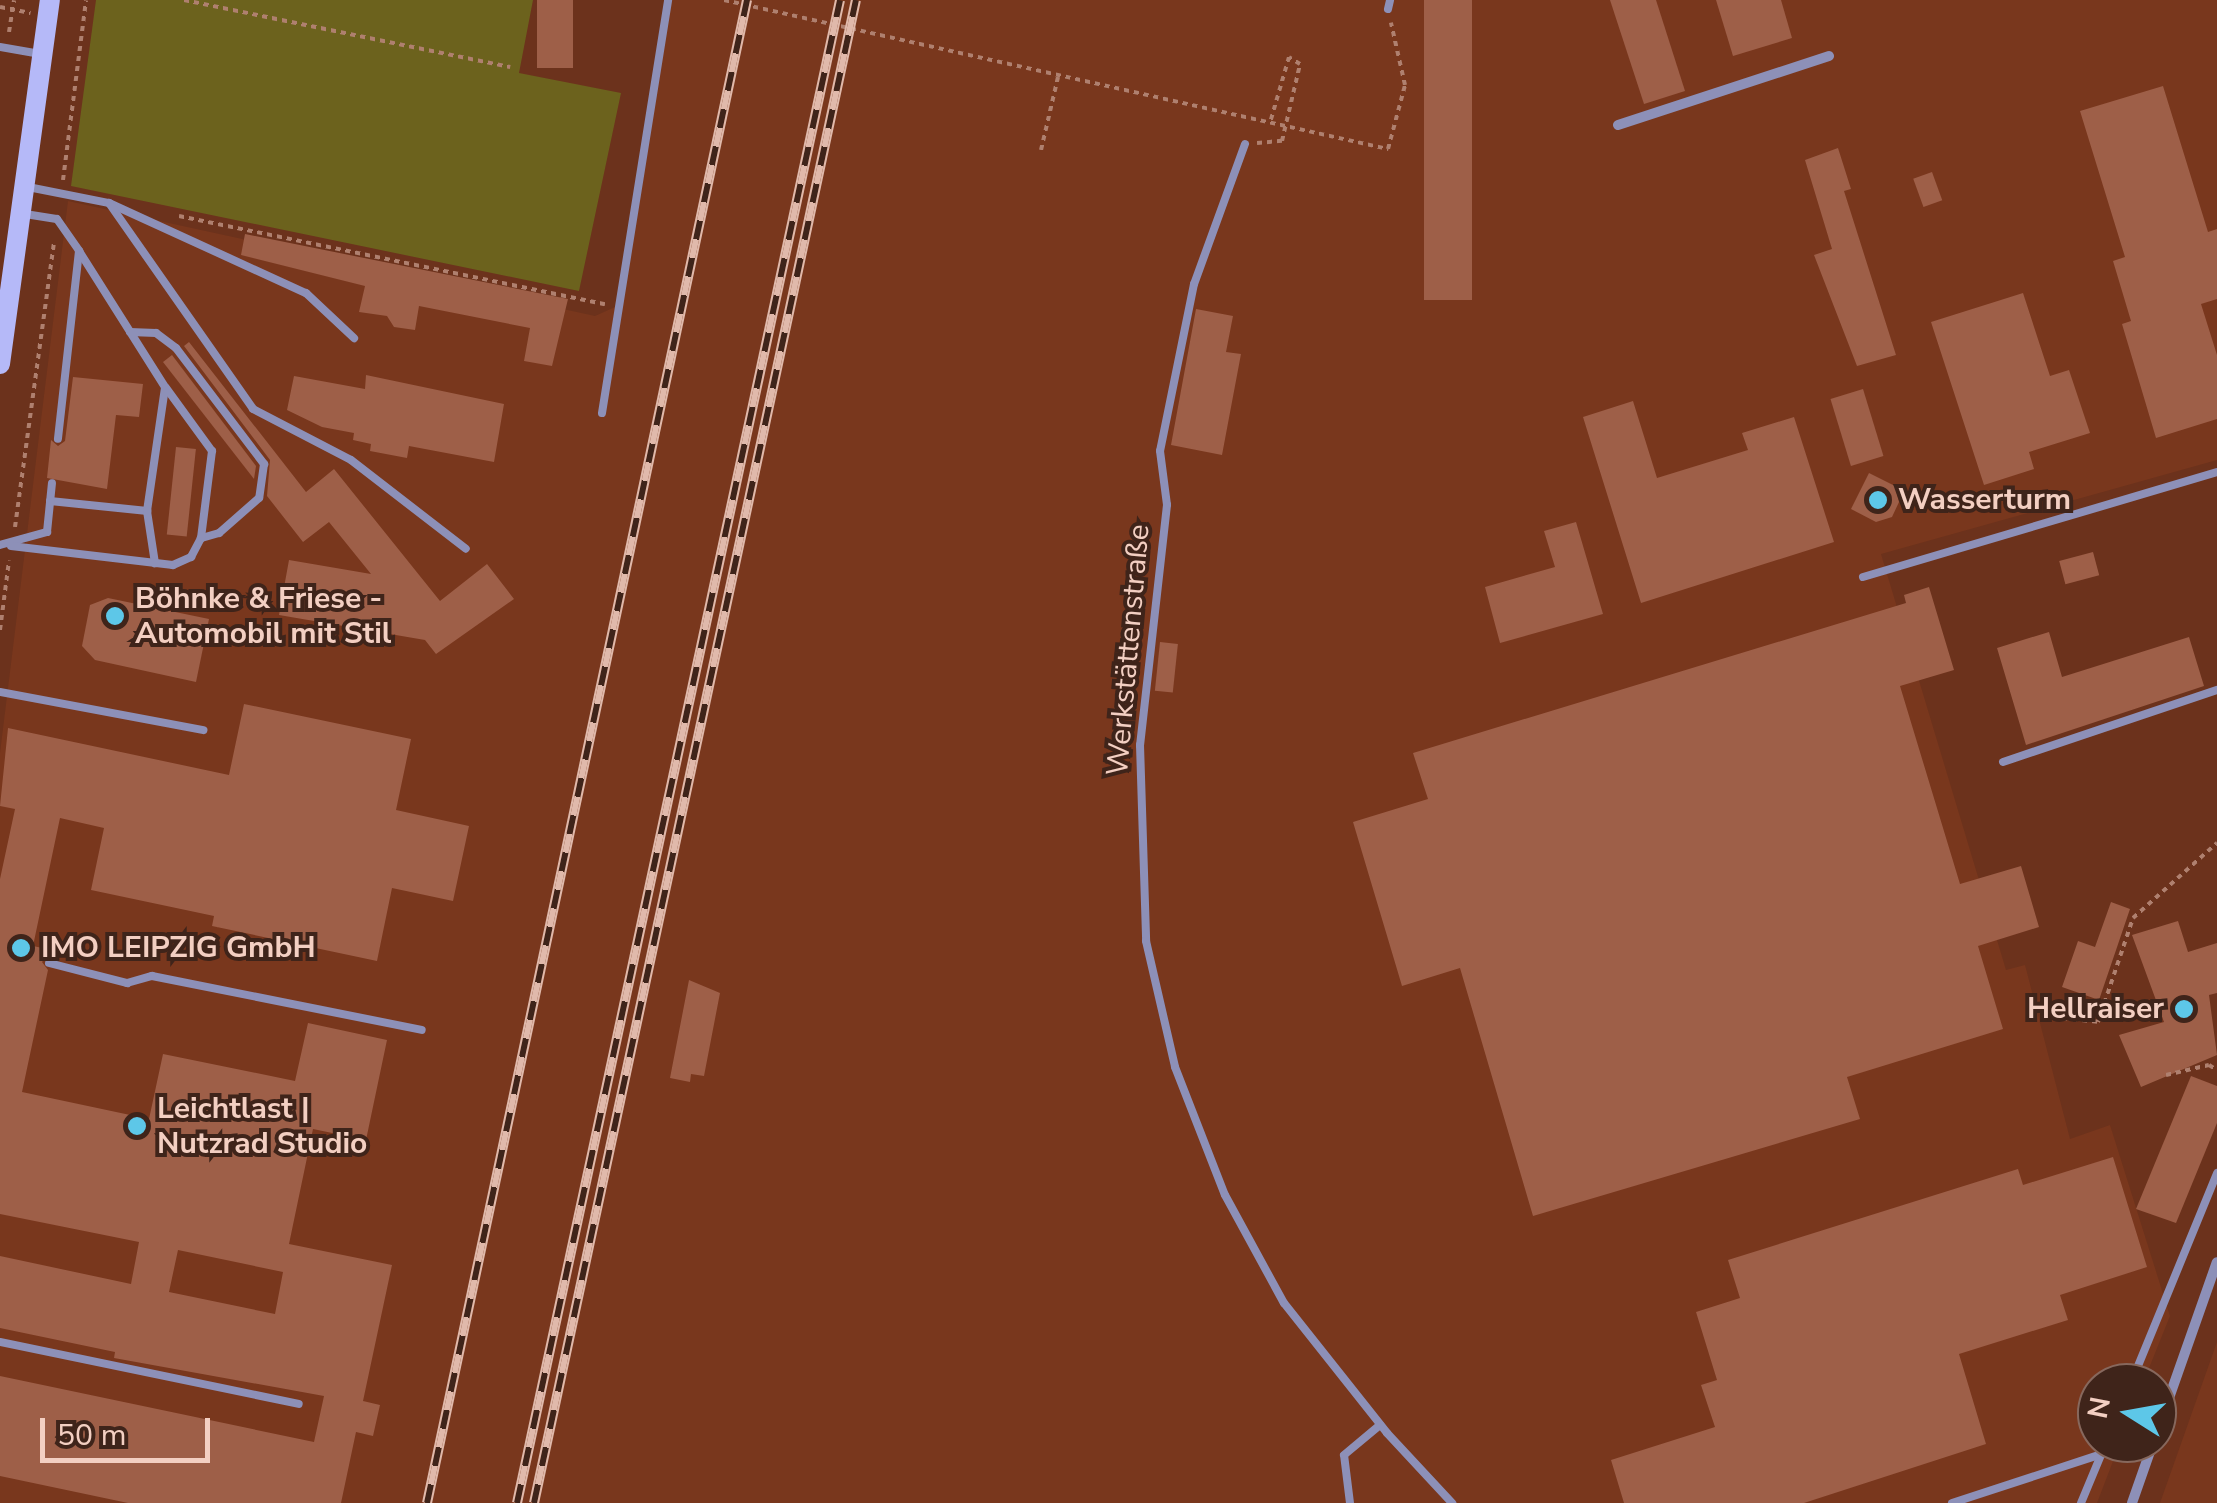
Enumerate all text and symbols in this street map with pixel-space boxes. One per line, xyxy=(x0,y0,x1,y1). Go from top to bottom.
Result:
place label: Wasserturm xyxy=(1898,482,2071,518)
marker: Wasserturm xyxy=(1867,489,1889,511)
street label: Werkstättenstraße xyxy=(1100,523,1158,777)
place label: Böhnke & Friese - Automobil mit Stil xyxy=(135,581,391,652)
marker: Böhnke & Friese - Automobil mit Stil xyxy=(104,605,126,627)
place label: IMO LEIPZIG GmbH xyxy=(41,930,316,966)
marker: IMO LEIPZIG GmbH xyxy=(10,937,32,959)
place label: Hellraiser xyxy=(2027,991,2164,1027)
marker: Hellraiser xyxy=(2173,998,2195,1020)
place label: Leichtlast | Nutzrad Studio xyxy=(157,1091,367,1162)
marker: Leichtlast | Nutzrad Studio xyxy=(126,1115,148,1137)
north arrow xyxy=(2077,1363,2177,1463)
text: N xyxy=(2079,1394,2120,1422)
scale bar xyxy=(45,1398,215,1460)
text: 50 m xyxy=(57,1415,126,1456)

